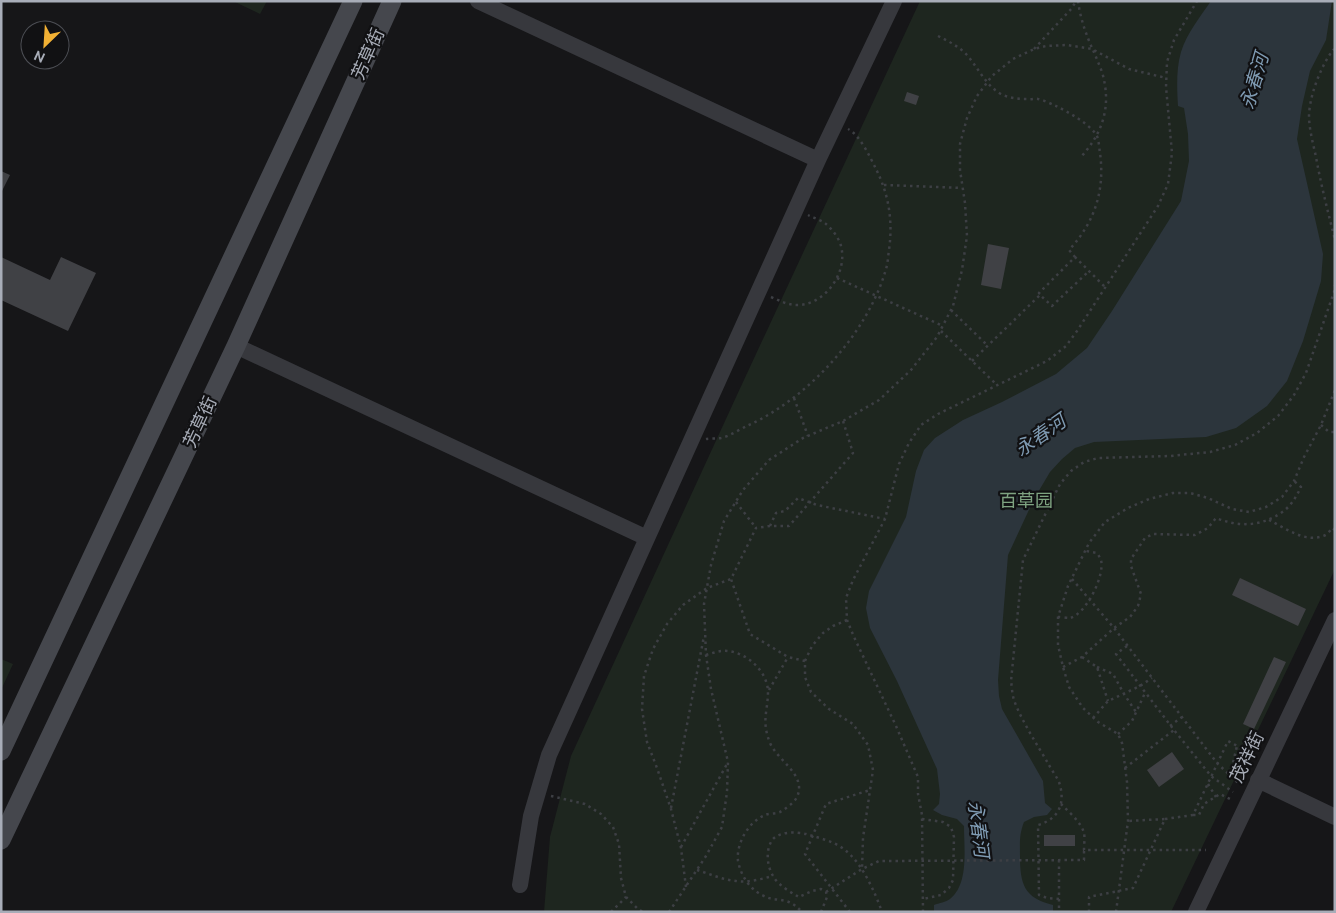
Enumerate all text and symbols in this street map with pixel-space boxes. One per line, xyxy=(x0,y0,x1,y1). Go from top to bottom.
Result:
north arrow xyxy=(20,20,70,70)
street label: 芳草街 xyxy=(347,25,387,82)
text: N xyxy=(31,47,48,66)
water label: 永春河 xyxy=(1236,47,1274,111)
street label: 芳草街 xyxy=(179,393,220,450)
water label: 永春河 xyxy=(1010,407,1073,460)
park label: 百草园 xyxy=(999,490,1053,510)
street label: 茂祥街 xyxy=(1225,728,1267,785)
water label: 永春河 xyxy=(965,799,994,863)

